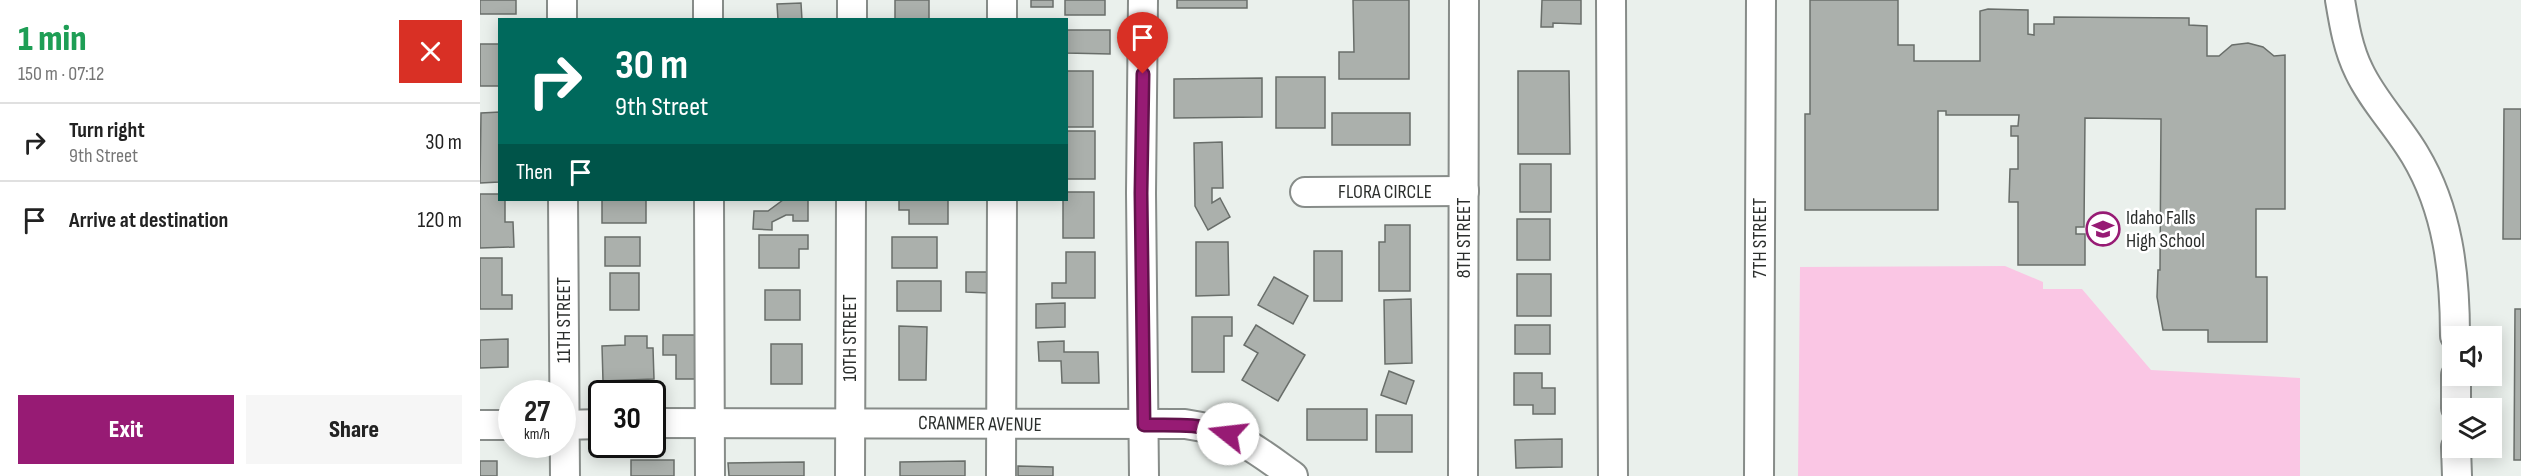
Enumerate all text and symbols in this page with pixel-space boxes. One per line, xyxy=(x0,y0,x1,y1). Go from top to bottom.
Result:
pin xyxy=(1117,12,1168,74)
text: 1 min xyxy=(18,18,86,61)
button: close xyxy=(399,20,462,83)
icon: arrive xyxy=(1126,21,1159,54)
text: 30 m xyxy=(615,40,688,91)
icon: right xyxy=(516,42,594,120)
text: 150 m · 07:12 xyxy=(18,62,104,86)
text: 9th Street xyxy=(615,91,708,123)
text: Turn right xyxy=(69,117,145,144)
icon: right xyxy=(18,126,51,159)
text: 30 m xyxy=(425,129,462,156)
text: 9th Street xyxy=(69,144,138,168)
icon: arrive xyxy=(564,156,597,189)
text: Then xyxy=(516,159,552,186)
street label: FLORA CIRCLE xyxy=(1338,180,1432,204)
street label: 8TH STREET xyxy=(1452,198,1476,278)
street label: 7TH STREET xyxy=(1748,198,1772,278)
icon: arrive xyxy=(18,204,51,237)
place label: Idaho Falls High School xyxy=(2126,206,2205,253)
text: Arrive at destination xyxy=(69,207,228,234)
text: 120 m xyxy=(418,207,462,234)
school or university icon: Idaho Falls High School xyxy=(2085,211,2121,247)
street label: 11TH STREET xyxy=(552,277,576,363)
street label: 10TH STREET xyxy=(838,294,862,382)
map controls xyxy=(2442,326,2502,458)
button: sound xyxy=(2442,326,2502,386)
speed limit sign: 30 xyxy=(588,380,666,458)
text: 27 xyxy=(524,394,550,430)
button: Exit xyxy=(18,395,234,464)
button: Share xyxy=(246,395,462,464)
button: layers xyxy=(2442,398,2502,458)
position arrow xyxy=(1196,402,1260,466)
street label: CRANMER AVENUE xyxy=(918,411,1042,437)
text: km/h xyxy=(524,425,550,444)

